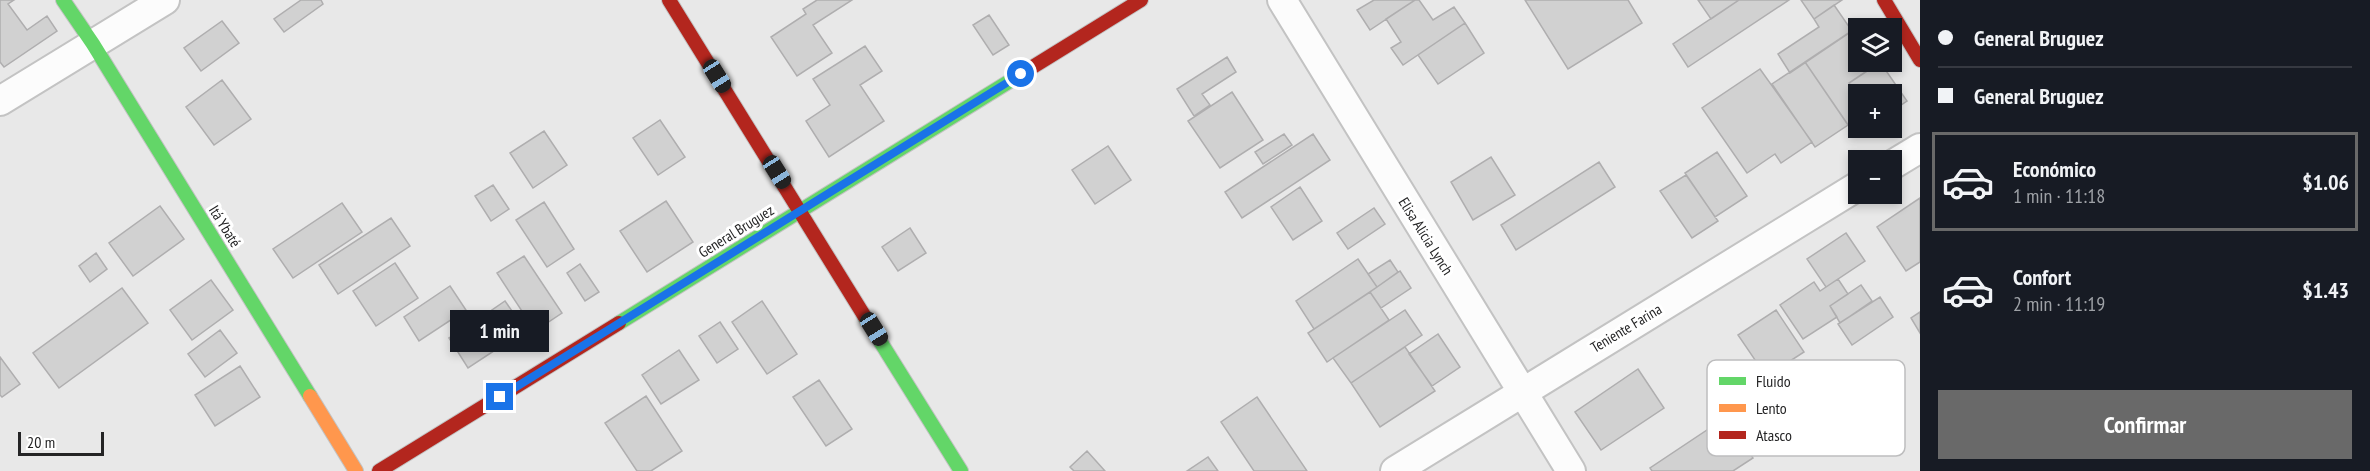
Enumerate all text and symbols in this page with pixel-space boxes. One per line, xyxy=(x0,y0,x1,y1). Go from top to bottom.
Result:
map controls xyxy=(1848,18,1902,204)
button: layers xyxy=(1848,18,1902,72)
text: General Bruguez xyxy=(1974,24,2104,52)
car xyxy=(700,56,734,96)
route start xyxy=(1007,60,1034,87)
text: General Bruguez xyxy=(1974,82,2104,110)
button: + xyxy=(1848,84,1902,138)
button: − xyxy=(1848,150,1902,204)
car xyxy=(760,152,794,192)
icon: car xyxy=(1941,155,1995,209)
text: Económico xyxy=(2013,155,2096,183)
text: $1.06 xyxy=(2302,168,2349,196)
text: 1 min · 11:18 xyxy=(2013,183,2105,209)
street label: Elisa Alicia Lynch xyxy=(1395,194,1457,278)
street label: General Bruguez xyxy=(695,200,777,262)
street label: Itá Ybaté xyxy=(205,201,245,251)
icon: car xyxy=(1941,263,1995,317)
text: Confort xyxy=(2013,263,2071,291)
text: $1.43 xyxy=(2302,276,2349,304)
text: 2 min · 11:19 xyxy=(2013,291,2105,317)
street label: Teniente Farina xyxy=(1587,299,1665,357)
car xyxy=(857,309,891,349)
callout: 1 min xyxy=(450,310,550,352)
text: 1 min xyxy=(479,318,520,344)
legend xyxy=(1707,360,1905,456)
text: Fluido xyxy=(1756,371,1791,391)
route end xyxy=(486,383,513,410)
button: Confirmar xyxy=(1938,390,2352,459)
text: Lento xyxy=(1756,398,1787,418)
text: Atasco xyxy=(1756,425,1792,445)
scale bar xyxy=(18,429,104,456)
text: 20 m xyxy=(27,432,55,452)

